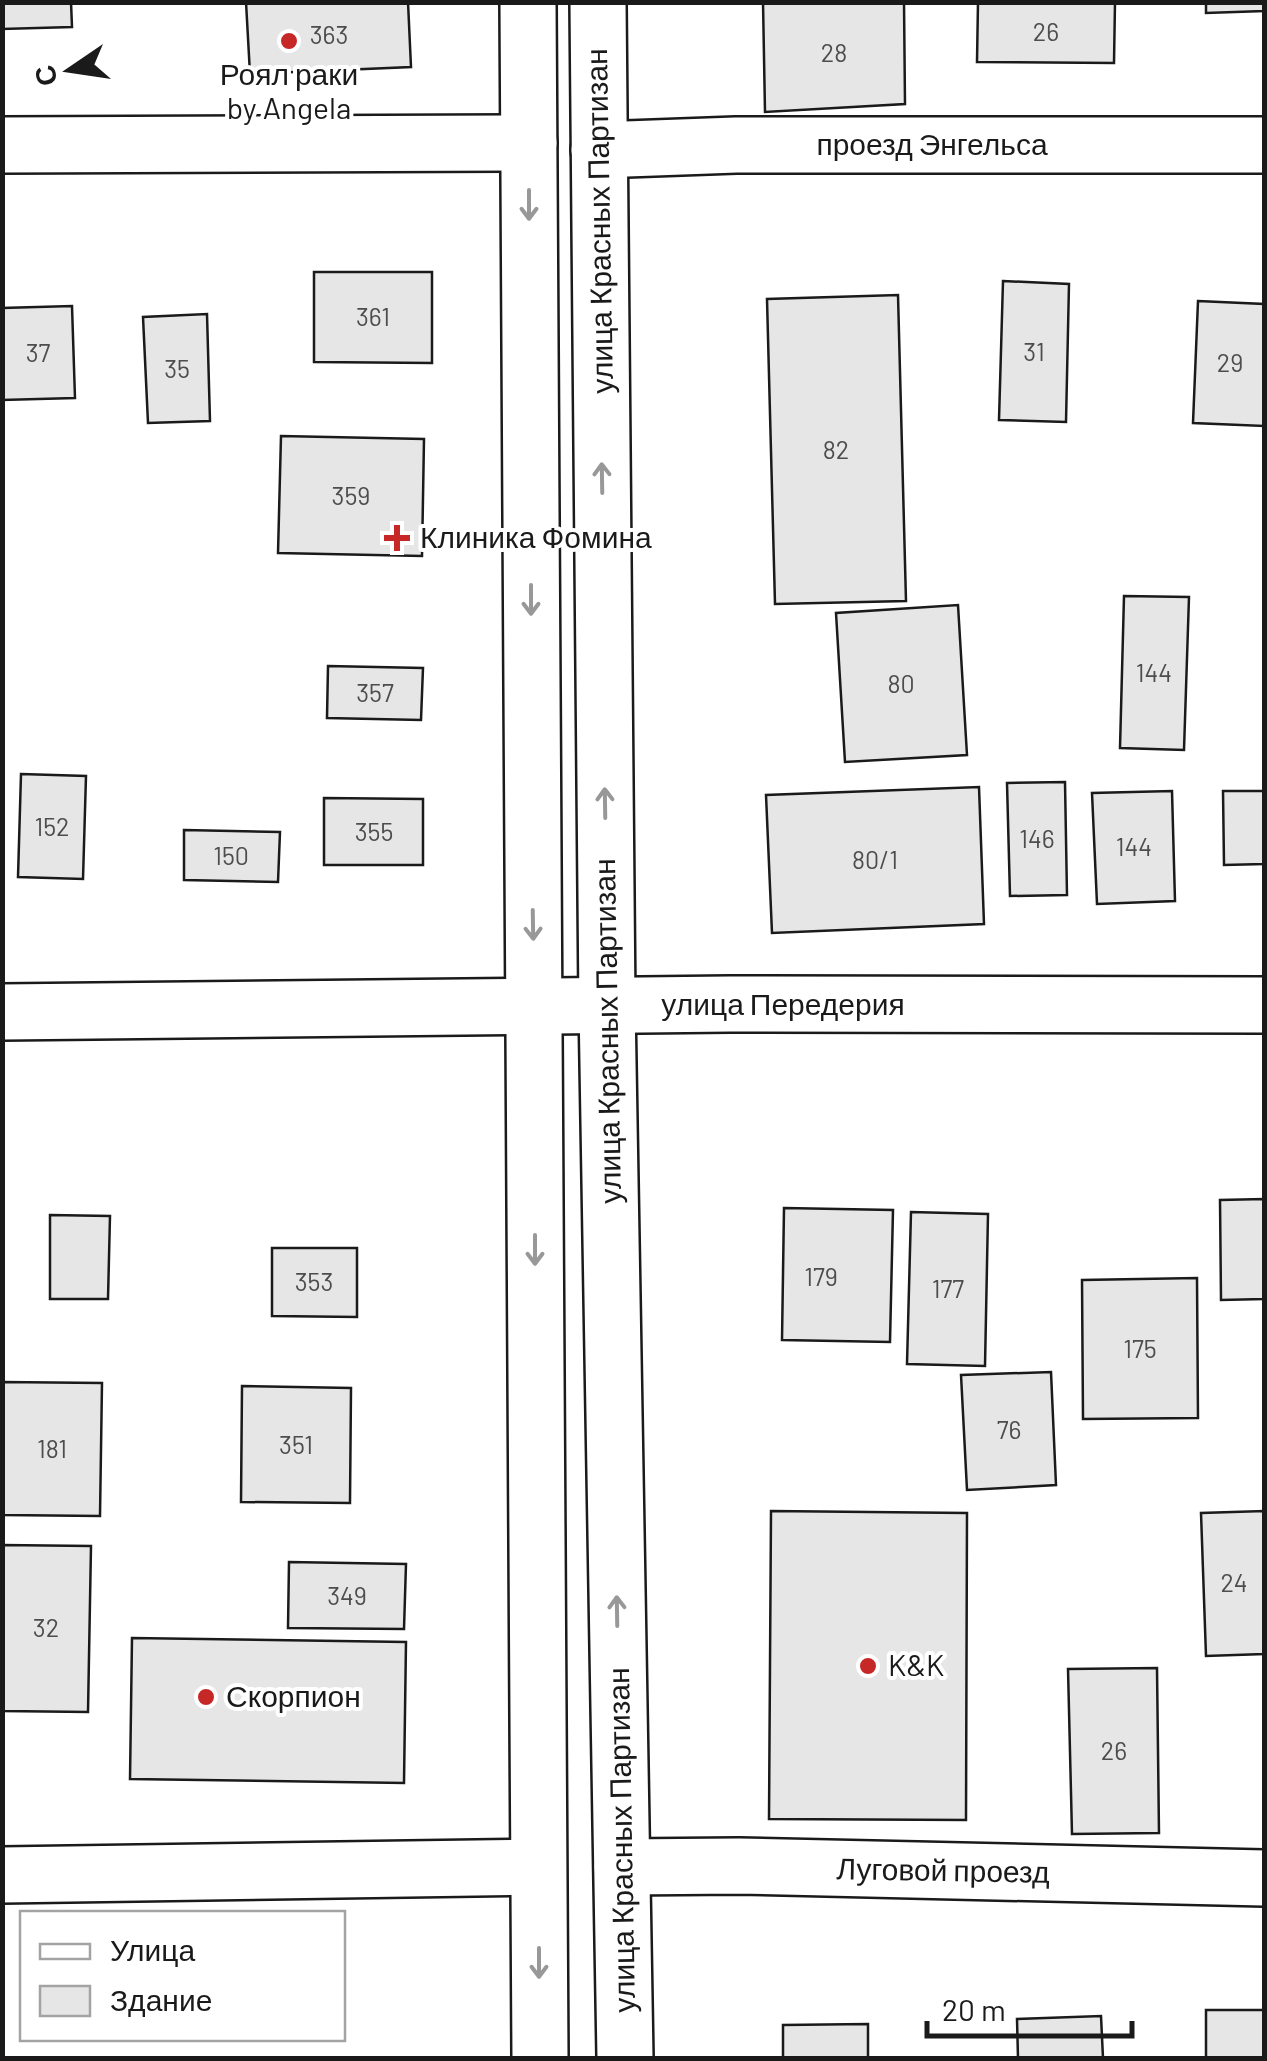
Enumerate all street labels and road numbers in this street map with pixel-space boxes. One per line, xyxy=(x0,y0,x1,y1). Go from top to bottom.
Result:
street label: улица Красных Партизан xyxy=(577,48,619,394)
street label: проезд Энгельса xyxy=(816,125,1048,161)
street label: улица Красных Партизан xyxy=(585,858,627,1204)
street label: улица Передерия xyxy=(661,985,905,1021)
street label: улица Красных Партизан xyxy=(599,1667,641,2013)
street label: Луговой проезд xyxy=(836,1849,1050,1889)

